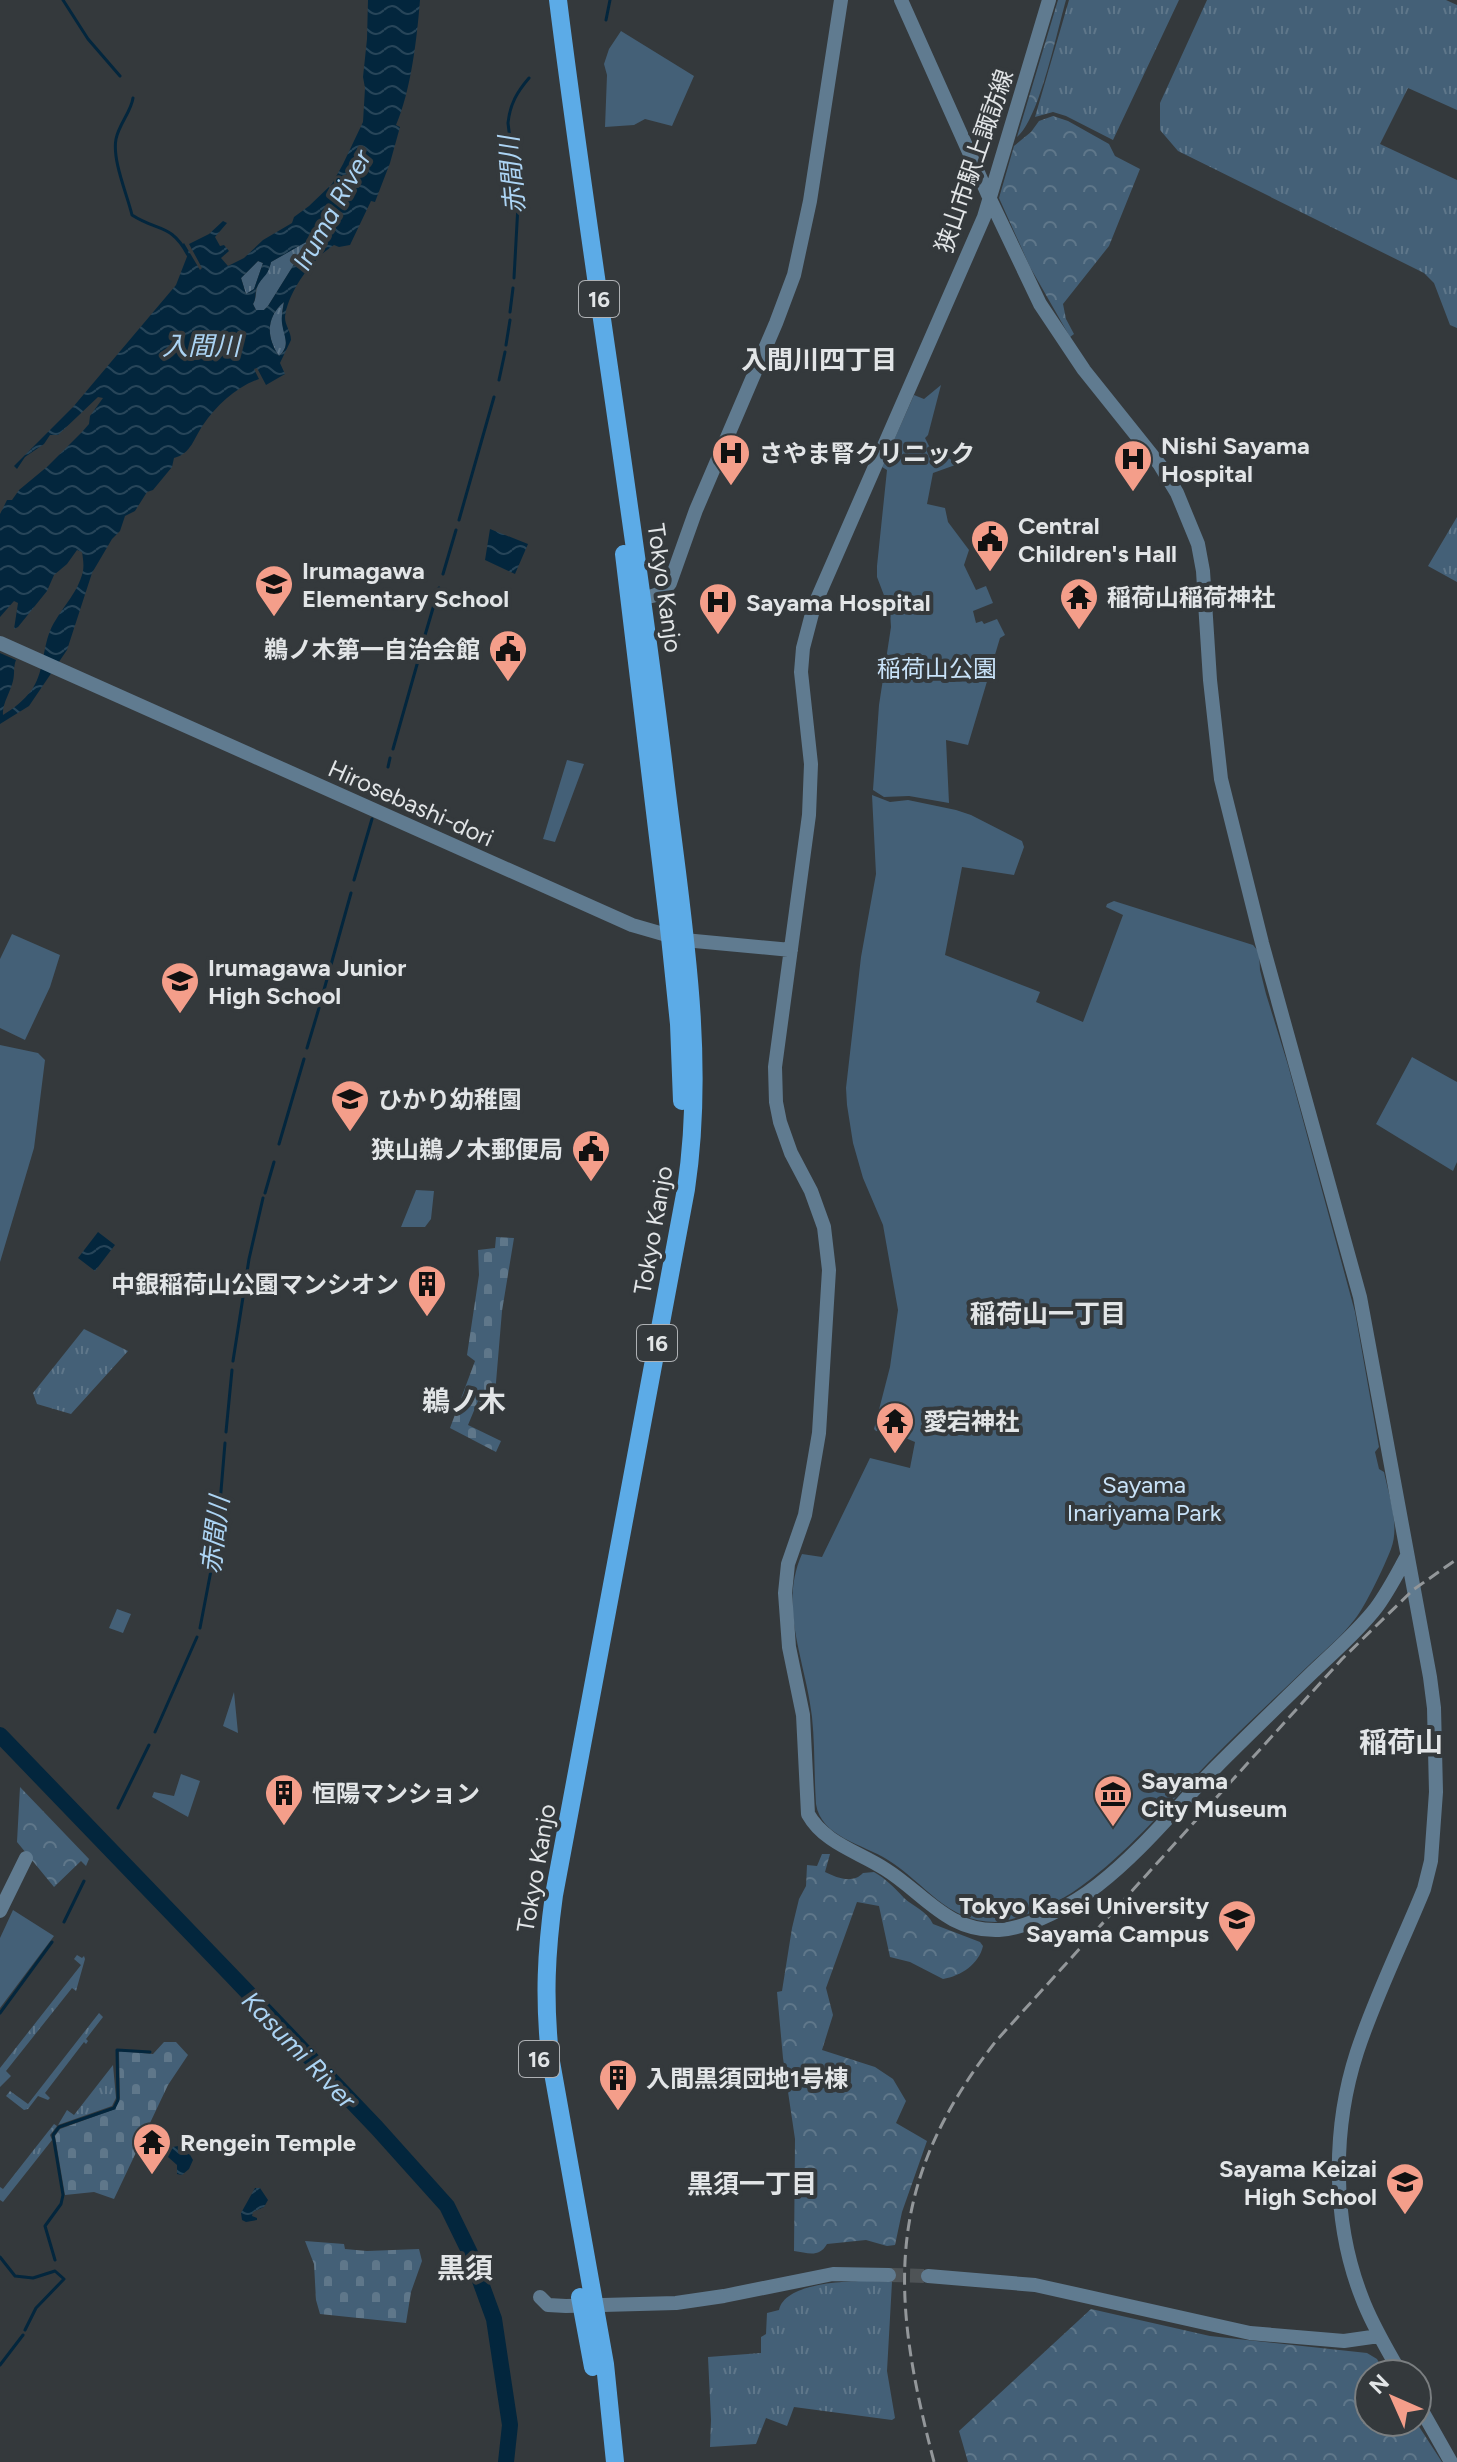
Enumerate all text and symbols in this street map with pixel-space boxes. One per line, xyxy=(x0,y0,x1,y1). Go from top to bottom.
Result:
street label: 狭山市駅上諏訪線 xyxy=(929,66,1019,256)
water label: 赤間川 xyxy=(492,132,531,215)
water label: Iruma River xyxy=(286,143,379,276)
road number: 16 xyxy=(579,281,619,317)
water label: 入間川 xyxy=(162,330,243,362)
district label: 入間川四丁目 xyxy=(741,344,897,376)
place label: Nishi Sayama Hospital xyxy=(1161,431,1310,488)
hospital icon: さやま腎クリニック xyxy=(710,432,752,487)
hospital icon: Nishi Sayama Hospital xyxy=(1112,438,1154,493)
place label: さやま腎クリニック xyxy=(759,439,975,468)
place label: Central Children's Hall xyxy=(1018,511,1177,568)
public building icon: Central Children's Hall xyxy=(969,518,1011,573)
street label: Tokyo Kanjo xyxy=(642,522,688,654)
place label: Irumagawa Elementary School xyxy=(302,556,509,613)
school or university icon: Irumagawa Elementary School xyxy=(253,563,295,618)
temple icon: 稲荷山稲荷神社 xyxy=(1058,576,1100,631)
hospital icon: Sayama Hospital xyxy=(697,581,739,636)
place label: 稲荷山稲荷神社 xyxy=(1107,583,1275,612)
place label: Sayama Hospital xyxy=(746,588,931,617)
public building icon: 鵜ノ木第一自治会館 xyxy=(487,628,529,683)
place label: 鵜ノ木第一自治会館 xyxy=(264,635,480,664)
park label: 稲荷山公園 xyxy=(877,654,997,683)
street label: Hirosebashi-dori xyxy=(324,754,498,852)
place label: Irumagawa Junior High School xyxy=(208,953,406,1010)
school or university icon: Irumagawa Junior High School xyxy=(159,960,201,1015)
school or university icon: ひかり幼稚園 xyxy=(329,1078,371,1133)
place label: ひかり幼稚園 xyxy=(378,1085,522,1114)
public building icon: 狭山鵜ノ木郵便局 xyxy=(570,1128,612,1183)
place label: 狭山鵜ノ木郵便局 xyxy=(371,1135,563,1164)
street label: Tokyo Kanjo xyxy=(627,1163,679,1297)
building icon: 中銀稲荷山公園マンシオン xyxy=(406,1263,448,1318)
place label: 中銀稲荷山公園マンシオン xyxy=(111,1270,399,1299)
district label: 稲荷山一丁目 xyxy=(970,1298,1126,1330)
road number: 16 xyxy=(637,1325,677,1361)
district label: 鵜ノ木 xyxy=(422,1384,506,1418)
temple icon: 愛宕神社 xyxy=(874,1400,916,1455)
place label: 愛宕神社 xyxy=(923,1407,1019,1436)
park label: Sayama Inariyama Park xyxy=(1067,1470,1222,1527)
water label: 赤間川 xyxy=(194,1491,236,1576)
district label: 稲荷山 xyxy=(1359,1725,1443,1759)
place label: Sayama City Museum xyxy=(1141,1766,1287,1823)
building icon: 恒陽マンション xyxy=(263,1772,305,1827)
museum icon: Sayama City Museum xyxy=(1092,1773,1134,1828)
place label: 恒陽マンション xyxy=(312,1779,480,1808)
street label: Tokyo Kanjo xyxy=(510,1801,562,1935)
place label: Tokyo Kasei University Sayama Campus xyxy=(959,1891,1209,1948)
school or university icon: Tokyo Kasei University Sayama Campus xyxy=(1216,1898,1258,1953)
water label: Kasumi River xyxy=(235,1985,364,2116)
road number: 16 xyxy=(519,2041,559,2077)
building icon: 入間黒須団地1号棟 xyxy=(597,2057,639,2112)
place label: 入間黒須団地1号棟 xyxy=(646,2064,848,2093)
temple icon: Rengein Temple xyxy=(131,2121,173,2176)
place label: Rengein Temple xyxy=(180,2128,356,2157)
place label: Sayama Keizai High School xyxy=(1219,2154,1377,2211)
school or university icon: Sayama Keizai High School xyxy=(1384,2161,1426,2216)
district label: 黒須一丁目 xyxy=(687,2168,817,2200)
district label: 黒須 xyxy=(437,2251,493,2285)
north arrow xyxy=(1353,2358,1433,2438)
text: N xyxy=(1364,2369,1395,2400)

